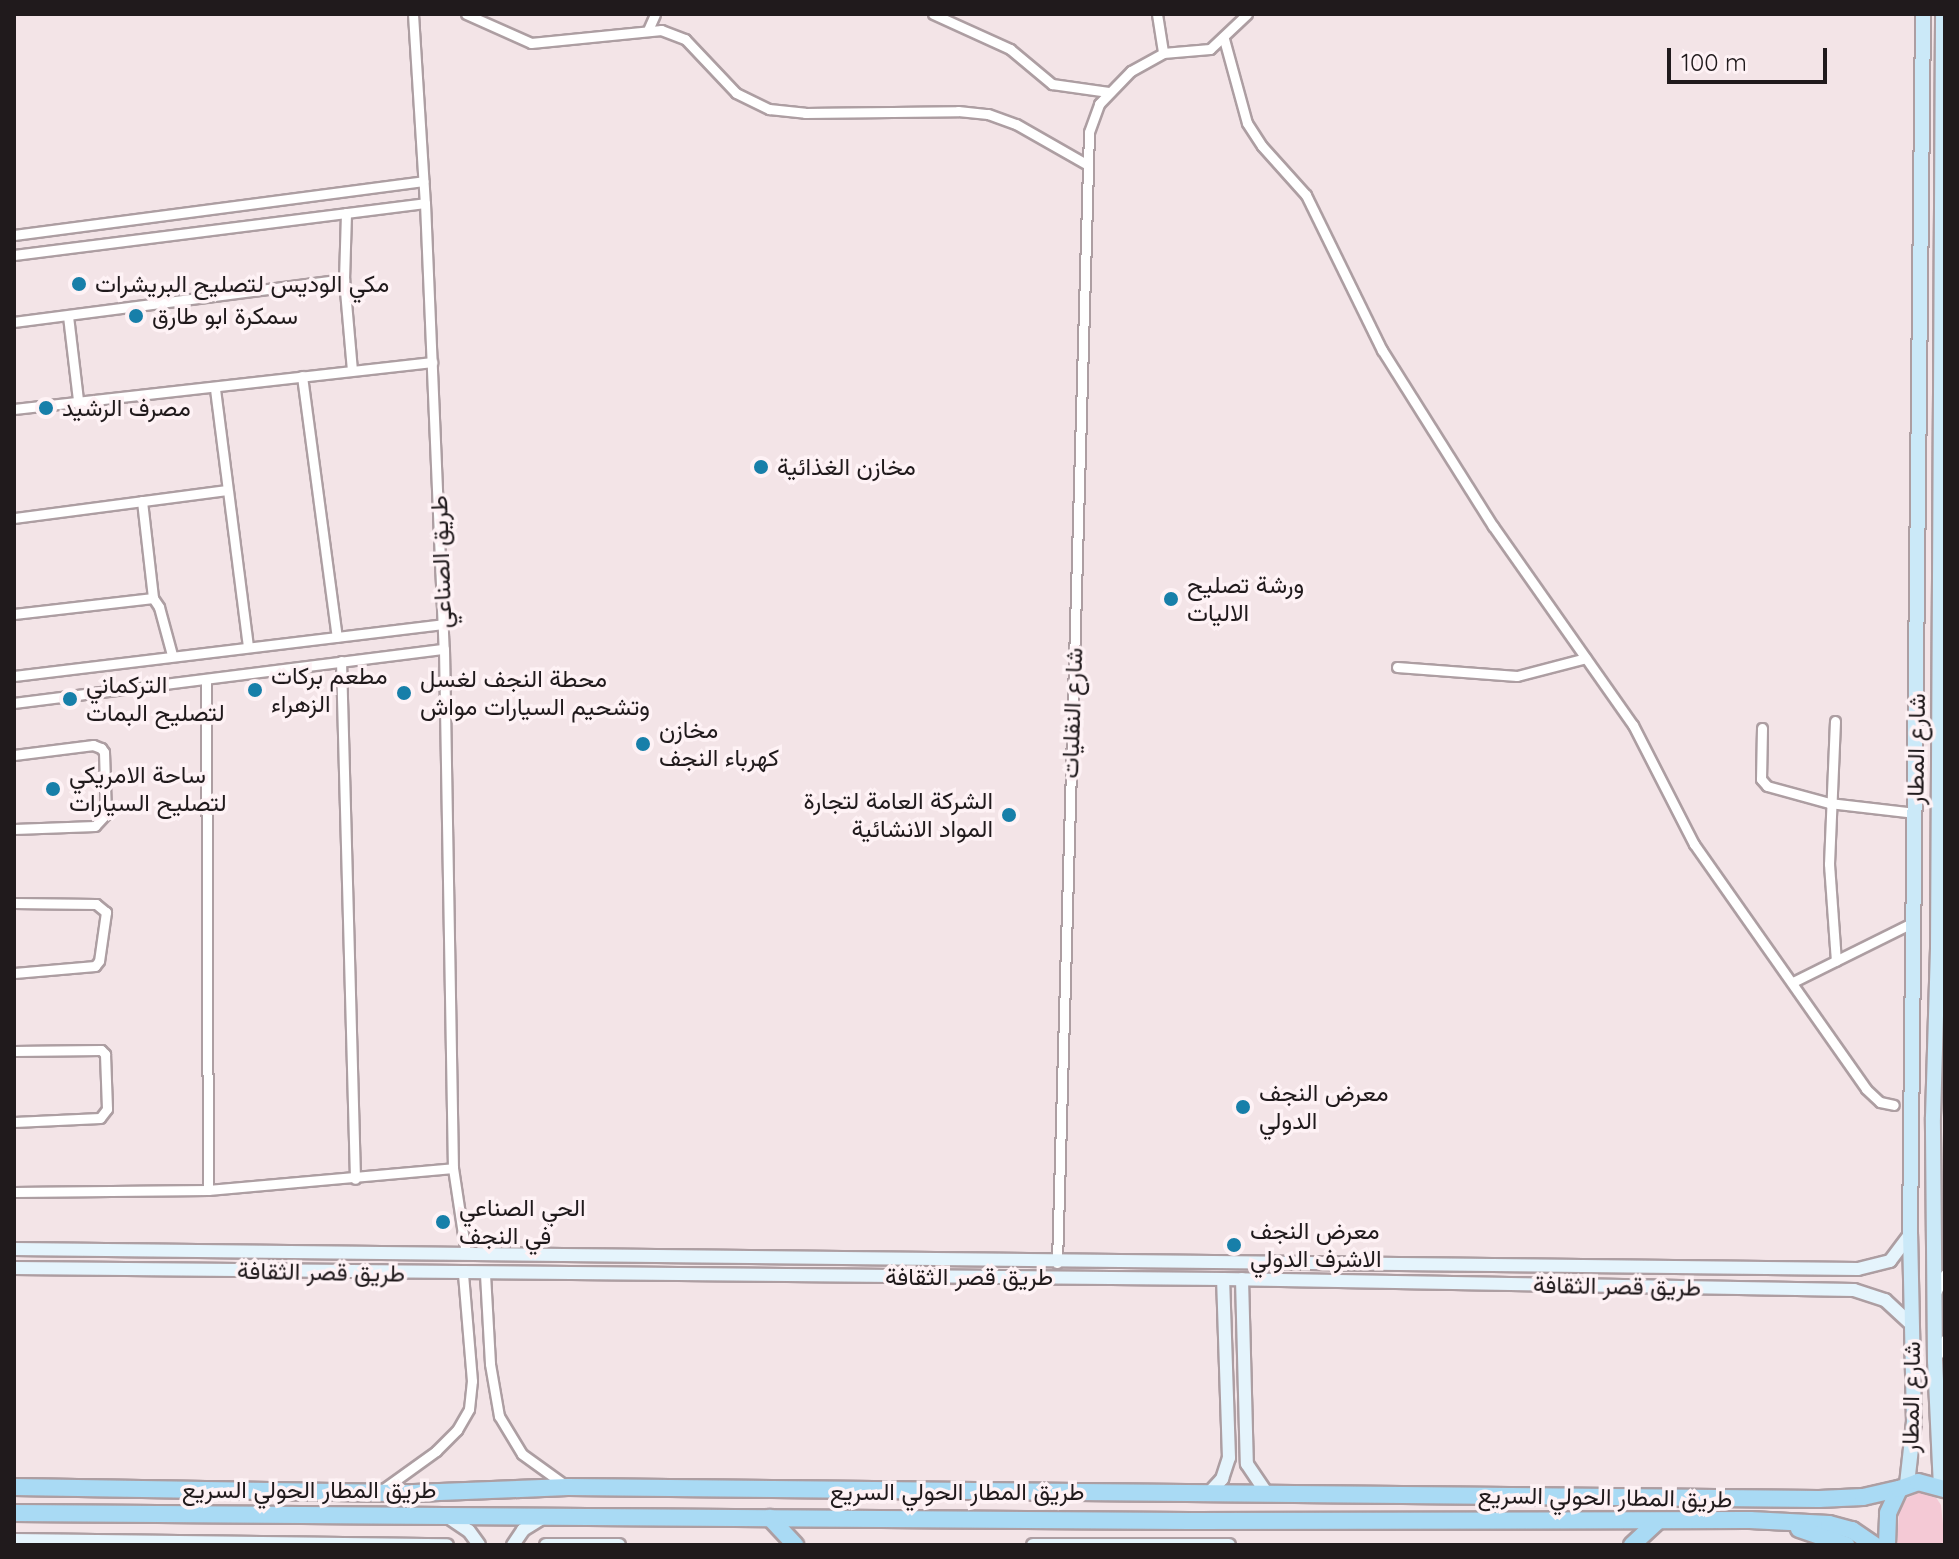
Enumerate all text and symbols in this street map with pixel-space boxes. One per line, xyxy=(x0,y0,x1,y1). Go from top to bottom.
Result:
scale bar xyxy=(1671,32,1831,82)
text: 100 m xyxy=(1681,47,1747,77)
place label: مكي الوديس لتصليح البريشرات xyxy=(95,270,389,298)
marker: مكي الوديس لتصليح البريشرات xyxy=(70,275,88,293)
place label: سمكرة ابو طارق xyxy=(152,302,298,330)
marker: سمكرة ابو طارق xyxy=(127,307,145,325)
place label: مصرف الرشيد xyxy=(62,394,191,422)
marker: مصرف الرشيد xyxy=(37,399,55,417)
place label: مخازن الغذائية xyxy=(777,453,916,481)
marker: مخازن الغذائية xyxy=(752,458,770,476)
street label: طريق الصناعي xyxy=(424,495,458,629)
place label: ورشة تصليح الاليات xyxy=(1187,571,1304,627)
marker: ورشة تصليح الاليات xyxy=(1162,590,1180,608)
street label: شارع النقليات xyxy=(1055,647,1089,779)
place label: مطعم بركات الزهراء xyxy=(271,662,388,718)
place label: محطة النجف لغسل وتشحيم السيارات مواش xyxy=(420,665,650,721)
place label: التركماني لتصليح البمات xyxy=(86,671,225,727)
marker: مطعم بركات الزهراء xyxy=(246,681,264,699)
marker: محطة النجف لغسل وتشحيم السيارات مواش xyxy=(395,684,413,702)
marker: التركماني لتصليح البمات xyxy=(61,690,79,708)
street label: شارع المطار xyxy=(1901,693,1931,805)
place label: مخازن كهرباء النجف xyxy=(659,716,779,772)
marker: مخازن كهرباء النجف xyxy=(634,735,652,753)
place label: ساحة الامريكي لتصليح السيارات xyxy=(69,761,227,817)
marker: ساحة الامريكي لتصليح السيارات xyxy=(44,780,62,798)
place label: الشركة العامة لتجارة المواد الانشائية xyxy=(804,787,993,843)
marker: الشركة العامة لتجارة المواد الانشائية xyxy=(1000,806,1018,824)
place label: معرض النجف الدولي xyxy=(1259,1079,1389,1135)
marker: معرض النجف الدولي xyxy=(1234,1098,1252,1116)
place label: الحي الصناعي في النجف xyxy=(459,1194,586,1250)
marker: الحي الصناعي في النجف xyxy=(434,1213,452,1231)
place label: معرض النجف الاشرف الدولي xyxy=(1250,1217,1382,1273)
marker: معرض النجف الاشرف الدولي xyxy=(1225,1236,1243,1254)
street label: طريق قصر الثقافة xyxy=(237,1256,405,1288)
street label: طريق قصر الثقافة xyxy=(885,1263,1053,1291)
street label: طريق قصر الثقافة xyxy=(1533,1270,1701,1302)
street label: شارع المطار xyxy=(1896,1341,1926,1453)
street label: طريق المطار الحولي السريع xyxy=(182,1476,436,1504)
street label: طريق المطار الحولي السريع xyxy=(830,1478,1084,1506)
street label: طريق المطار الحولي السريع xyxy=(1477,1480,1733,1514)

